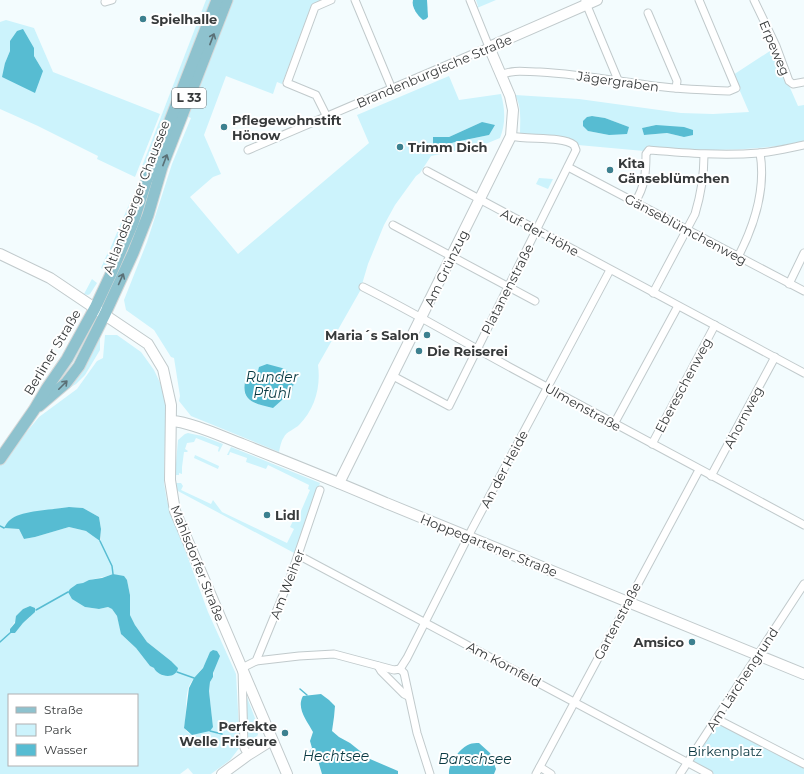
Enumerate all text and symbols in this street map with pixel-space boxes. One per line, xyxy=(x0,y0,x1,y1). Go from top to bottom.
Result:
place label: Spielhalle xyxy=(151,11,217,27)
marker: Spielhalle xyxy=(138,14,148,24)
street label: Erpeweg xyxy=(756,18,794,78)
street label: Brandenburgische Straße xyxy=(354,31,514,111)
one-way arrow xyxy=(208,33,216,45)
street label: Jägergraben xyxy=(575,67,660,95)
road number: L 33 xyxy=(172,88,206,108)
place label: Pflegewohnstift Hönow xyxy=(232,112,342,143)
street label: Altlandsberger Chaussee xyxy=(99,118,173,276)
marker: Pflegewohnstift Hönow xyxy=(219,122,229,132)
place label: Trimm Dich xyxy=(408,139,488,155)
marker: Trimm Dich xyxy=(395,142,405,152)
one-way arrow xyxy=(161,154,169,166)
place label: Kita Gänseblümchen xyxy=(618,155,730,186)
marker: Kita Gänseblümchen xyxy=(605,165,615,175)
street label: Gänseblümchenweg xyxy=(622,190,750,268)
street label: Auf der Höhe xyxy=(498,205,582,259)
street label: Am Grünzug xyxy=(420,227,472,309)
street label: Platanenstraße xyxy=(477,241,537,337)
one-way arrow xyxy=(118,273,125,285)
street label: Berliner Straße xyxy=(20,306,84,398)
place label: Maria´s Salon xyxy=(325,327,419,343)
marker: Maria´s Salon xyxy=(422,330,432,340)
street label: Ebereschenweg xyxy=(651,335,715,435)
place label: Die Reiserei xyxy=(427,343,508,359)
marker: Die Reiserei xyxy=(414,346,424,356)
water label: Runder Pfuhl xyxy=(246,368,299,402)
street label: Ulmenstraße xyxy=(542,379,624,435)
one-way arrow xyxy=(58,380,68,390)
street label: Ahornweg xyxy=(720,383,766,451)
street label: An der Heide xyxy=(477,427,531,510)
street label: Mahlsdorfer Straße xyxy=(167,503,229,624)
place label: Lidl xyxy=(275,507,300,523)
marker: Lidl xyxy=(262,510,272,520)
street label: Hoppegartener Straße xyxy=(418,510,560,580)
street label: Am Weiher xyxy=(266,547,308,621)
street label: Gartenstraße xyxy=(590,579,644,662)
street label: Am Lärchengrund xyxy=(703,624,781,734)
place label: Amsico xyxy=(632,634,684,650)
marker: Amsico xyxy=(687,637,697,647)
street label: Am Kornfeld xyxy=(464,638,544,690)
legend xyxy=(8,694,138,766)
text: Straße xyxy=(44,702,83,717)
place label: Perfekte Welle Friseure xyxy=(179,718,277,749)
text: Park xyxy=(44,722,72,737)
marker: Perfekte Welle Friseure xyxy=(280,728,290,738)
text: Wasser xyxy=(44,742,88,757)
park label: Birkenplatz xyxy=(688,743,763,759)
water label: Hechtsee xyxy=(303,747,369,765)
water label: Barschsee xyxy=(438,750,512,768)

